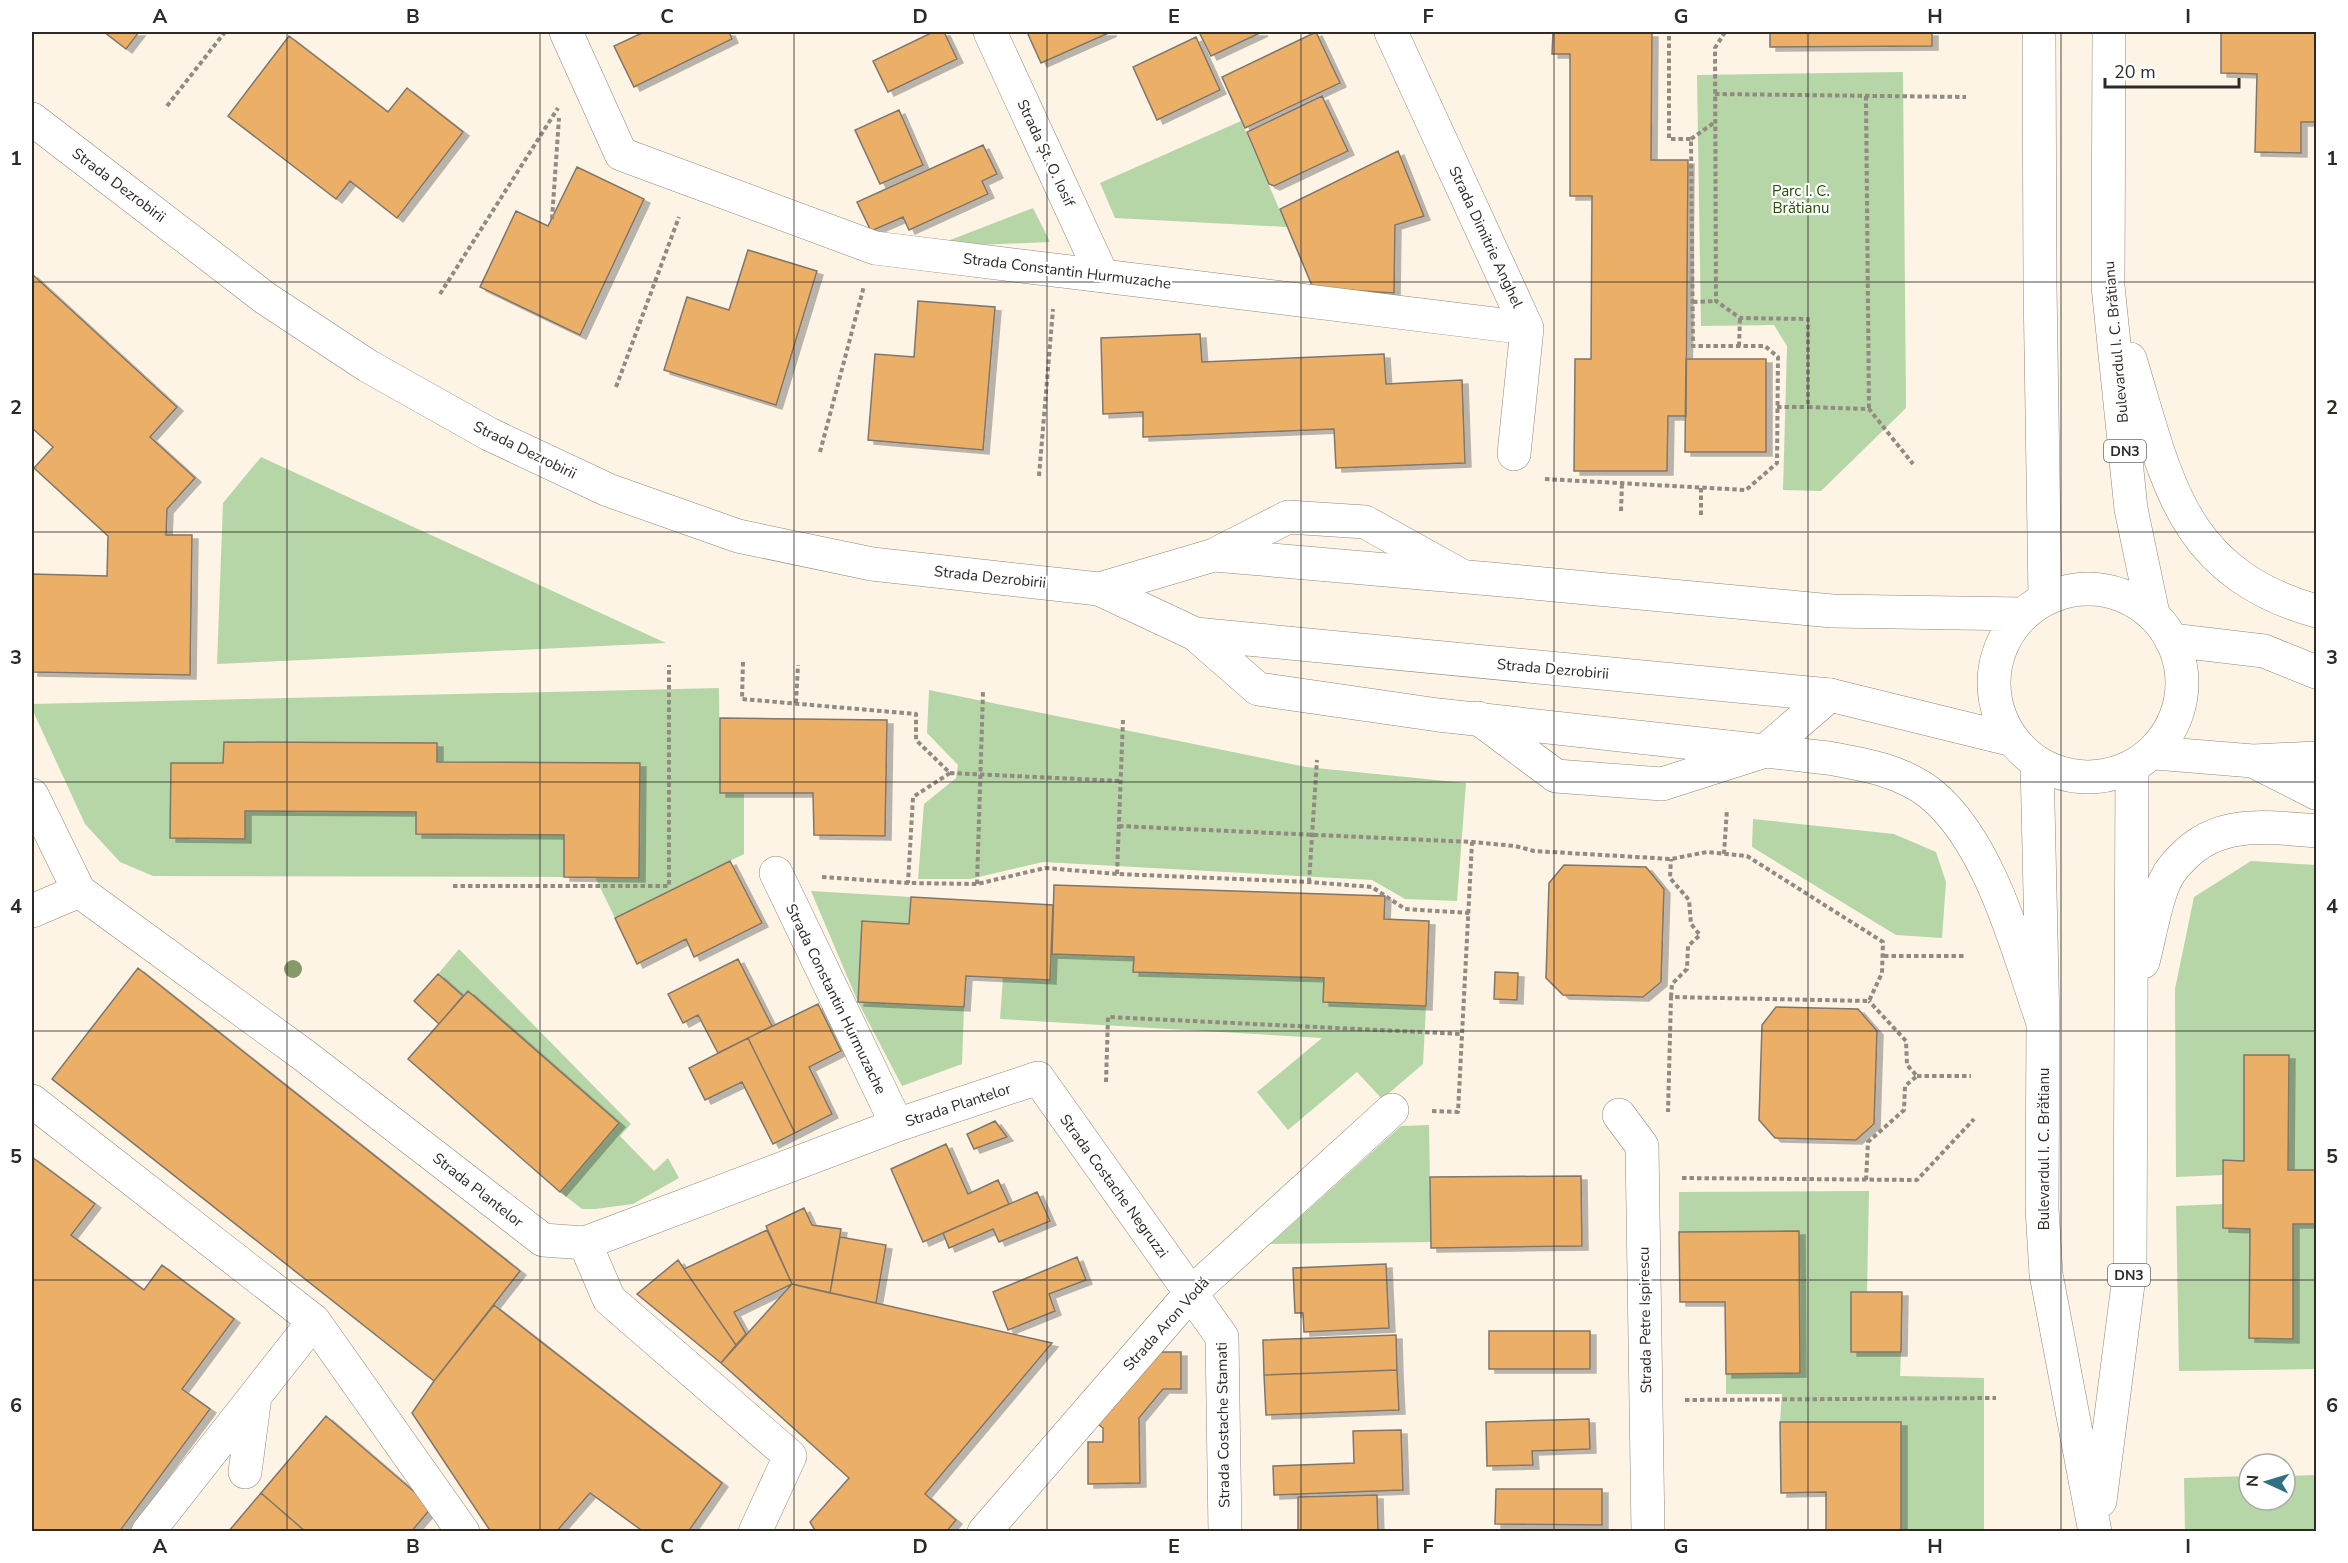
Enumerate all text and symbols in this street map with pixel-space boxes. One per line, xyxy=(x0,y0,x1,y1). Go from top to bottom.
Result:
text: A xyxy=(153,3,168,30)
text: B xyxy=(406,3,420,30)
text: C xyxy=(660,3,674,30)
text: D xyxy=(912,3,928,30)
text: E xyxy=(1168,3,1180,30)
text: F xyxy=(1422,3,1434,30)
text: G xyxy=(1674,3,1688,30)
text: H xyxy=(1927,3,1943,30)
text: I xyxy=(2185,3,2191,30)
scale bar xyxy=(2105,51,2238,89)
text: 20 m xyxy=(2114,60,2156,84)
street label: Strada Șt. O. Iosif xyxy=(1012,96,1080,211)
street label: Strada Dezrobirii xyxy=(68,143,170,227)
text: 1 xyxy=(10,145,22,172)
text: 1 xyxy=(2326,145,2338,172)
street label: Strada Dimitrie Anghel xyxy=(1444,163,1528,312)
park label: Parc I. C. Brătianu xyxy=(1772,181,1830,218)
street label: Strada Constantin Hurmuzache xyxy=(962,248,1172,294)
street label: Bulevardul I. C. Brătianu xyxy=(2099,260,2133,424)
text: 2 xyxy=(10,394,22,421)
text: 2 xyxy=(2326,394,2338,421)
street label: Strada Dezrobirii xyxy=(470,416,580,484)
road number: DN3 xyxy=(2104,440,2146,462)
street label: Strada Dezrobirii xyxy=(933,561,1047,593)
text: 3 xyxy=(10,644,22,671)
text: 3 xyxy=(2326,644,2338,671)
street label: Strada Dezrobirii xyxy=(1496,654,1610,684)
text: 4 xyxy=(10,893,22,920)
text: 4 xyxy=(2326,893,2338,920)
street label: Strada Constantin Hurmuzache xyxy=(781,901,891,1097)
street label: Bulevardul I. C. Brătianu xyxy=(2034,1068,2054,1230)
street label: Strada Plantelor xyxy=(903,1078,1014,1131)
street label: Strada Costache Negruzzi xyxy=(1055,1110,1173,1262)
text: 5 xyxy=(10,1143,22,1170)
text: 5 xyxy=(2326,1143,2338,1170)
street label: Strada Plantelor xyxy=(429,1148,528,1232)
street label: Strada Petre Ispirescu xyxy=(1634,1246,1656,1394)
road number: DN3 xyxy=(2108,1264,2150,1286)
street label: Strada Aron Vodă xyxy=(1119,1273,1213,1375)
street label: Strada Costache Stamati xyxy=(1212,1342,1234,1508)
text: 6 xyxy=(10,1392,22,1419)
text: 6 xyxy=(2326,1392,2338,1419)
north arrow xyxy=(2237,1452,2297,1512)
text: N xyxy=(2242,1474,2264,1488)
text: A xyxy=(153,1533,168,1560)
text: B xyxy=(406,1533,420,1560)
text: C xyxy=(660,1533,674,1560)
text: D xyxy=(912,1533,928,1560)
text: E xyxy=(1168,1533,1180,1560)
text: F xyxy=(1422,1533,1434,1560)
text: G xyxy=(1674,1533,1688,1560)
text: H xyxy=(1927,1533,1943,1560)
text: I xyxy=(2185,1533,2191,1560)

